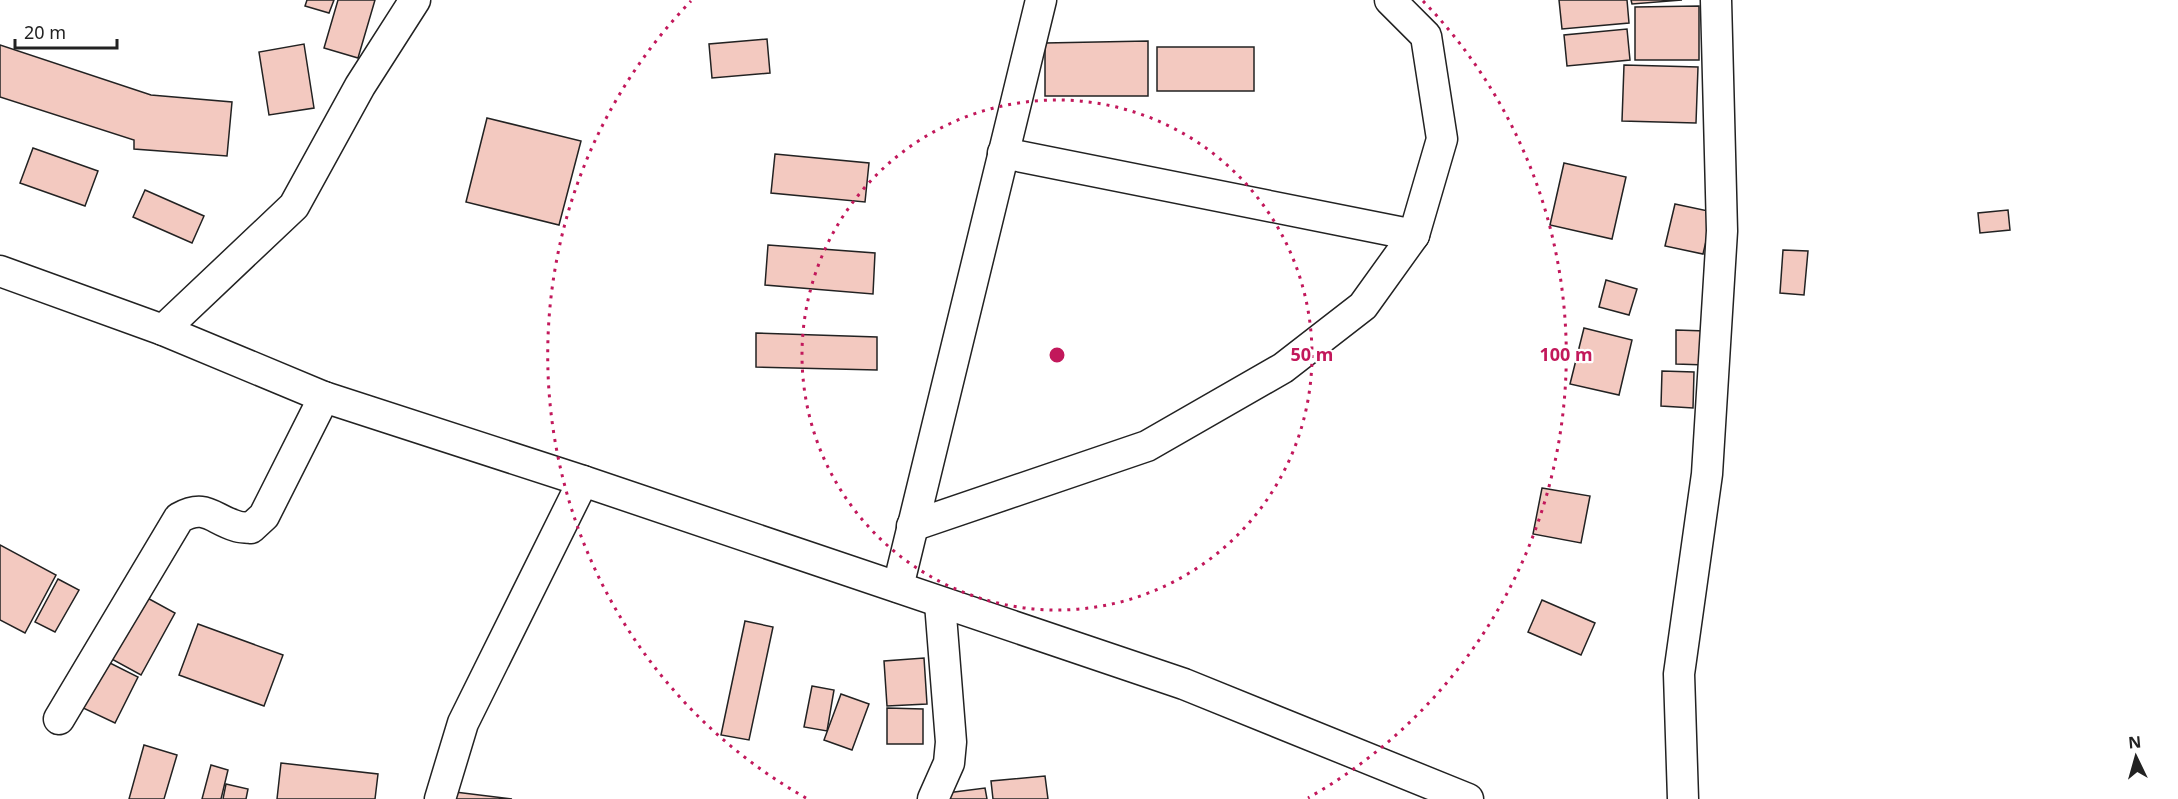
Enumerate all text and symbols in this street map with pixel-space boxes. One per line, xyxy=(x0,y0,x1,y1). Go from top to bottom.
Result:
scale bar xyxy=(15,12,117,50)
text: 20 m xyxy=(24,20,66,44)
text: 50 m xyxy=(1291,342,1333,366)
text: 100 m xyxy=(1539,342,1593,366)
centre of rings xyxy=(1047,345,1067,365)
north arrow xyxy=(2106,727,2166,787)
text: N xyxy=(2127,731,2142,754)

